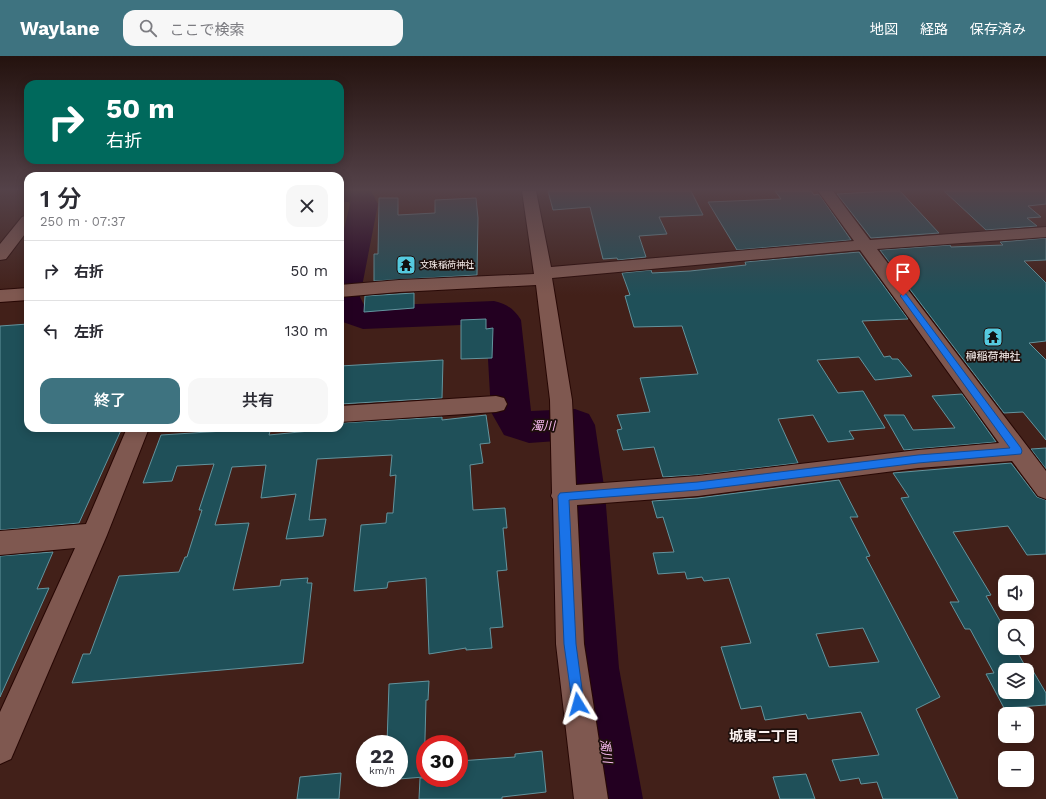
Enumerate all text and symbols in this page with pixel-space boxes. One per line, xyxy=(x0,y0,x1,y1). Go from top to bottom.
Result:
search box xyxy=(123,10,403,46)
text: Waylane xyxy=(20,17,99,40)
icon: search xyxy=(137,17,159,39)
text: ここで検索 xyxy=(169,21,244,39)
text: 地図 xyxy=(870,21,898,37)
text: 経路 xyxy=(920,21,948,37)
text: 保存済み xyxy=(970,21,1026,37)
text: 50 m xyxy=(106,92,175,125)
icon: right xyxy=(40,96,92,148)
text: 右折 xyxy=(106,130,142,151)
text: 1 分 xyxy=(40,185,81,213)
button: close xyxy=(286,185,328,227)
text: 250 m · 07:37 xyxy=(40,214,125,229)
temple icon: 文珠稲荷神社 xyxy=(395,254,417,276)
pin xyxy=(886,255,920,296)
icon: right xyxy=(40,260,62,282)
place label: 文珠稲荷神社 xyxy=(420,260,474,270)
icon: arrive xyxy=(892,261,914,283)
text: 50 m xyxy=(291,262,328,280)
text: 右折 xyxy=(74,263,104,281)
icon: left xyxy=(40,320,62,342)
text: 130 m xyxy=(285,322,328,340)
text: 左折 xyxy=(74,323,104,341)
temple icon: 榊稲荷神社 xyxy=(982,326,1004,348)
place label: 榊稲荷神社 xyxy=(966,350,1021,363)
button: 終了 xyxy=(40,378,180,424)
button: 共有 xyxy=(188,378,328,424)
water label: 濁川 xyxy=(531,419,557,433)
map controls xyxy=(998,575,1034,787)
button: sound xyxy=(998,575,1034,611)
button: search xyxy=(998,619,1034,655)
button: layers xyxy=(998,663,1034,699)
position arrow xyxy=(557,683,599,725)
button: + xyxy=(998,707,1034,743)
district label: 城東二丁目 xyxy=(729,728,799,744)
speed limit sign: 30 xyxy=(416,735,468,787)
water label: 濁川 xyxy=(597,738,615,766)
text: 22 xyxy=(370,744,394,768)
button: − xyxy=(998,751,1034,787)
text: km/h xyxy=(369,765,395,776)

